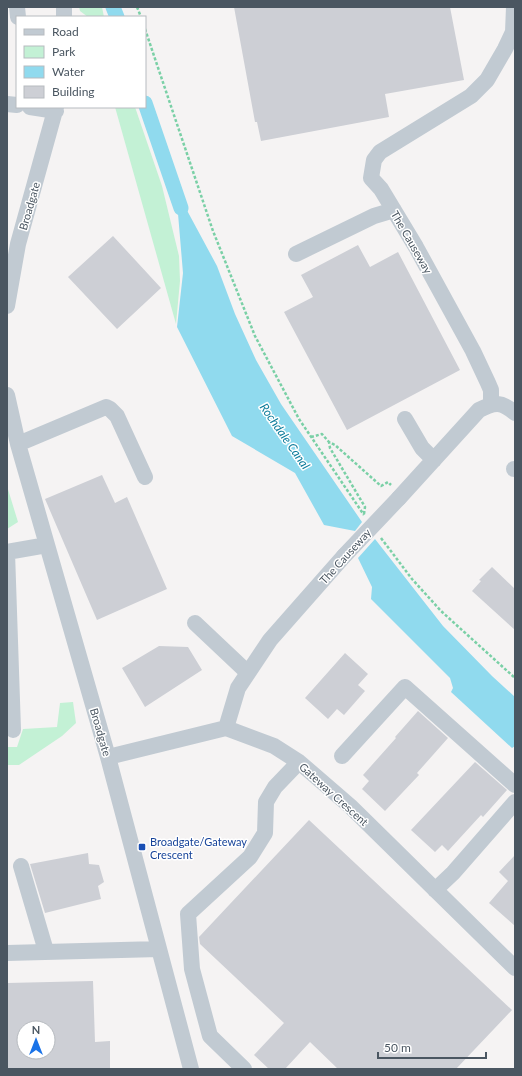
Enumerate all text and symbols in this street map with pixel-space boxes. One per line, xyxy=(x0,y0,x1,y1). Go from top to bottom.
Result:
legend xyxy=(16,16,146,108)
text: Road xyxy=(52,24,79,39)
text: Park xyxy=(52,44,76,59)
text: Water xyxy=(52,64,85,79)
text: Building xyxy=(52,84,95,99)
street label: Broadgate xyxy=(16,180,42,232)
street label: The Causeway xyxy=(389,208,435,276)
water label: Rochdale Canal xyxy=(257,400,313,472)
street label: The Causeway xyxy=(317,525,374,586)
street label: Broadgate xyxy=(88,706,114,758)
street label: Gateway Crescent xyxy=(297,760,371,828)
place label: Broadgate/Gateway Crescent xyxy=(150,835,247,861)
marker: Broadgate/Gateway Crescent xyxy=(137,842,147,852)
north arrow xyxy=(16,1020,56,1060)
text: N xyxy=(32,1023,40,1036)
scale bar xyxy=(378,1034,486,1060)
text: 50 m xyxy=(384,1040,411,1055)

